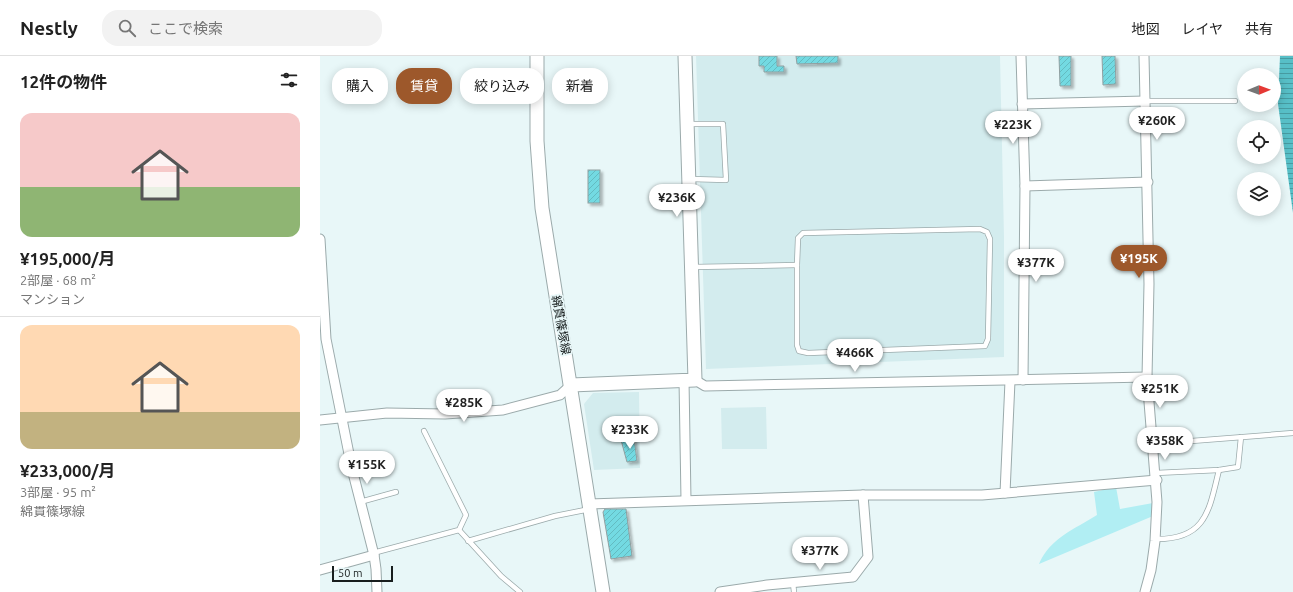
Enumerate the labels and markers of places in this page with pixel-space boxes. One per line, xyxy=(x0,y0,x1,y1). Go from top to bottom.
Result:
pin: ¥260K xyxy=(1129,107,1185,141)
pin: ¥223K xyxy=(985,111,1041,145)
pin: ¥236K xyxy=(649,184,705,218)
pin: ¥195K xyxy=(1111,245,1167,279)
pin: ¥377K xyxy=(1008,249,1064,283)
pin: ¥466K xyxy=(827,339,883,373)
pin: ¥251K xyxy=(1132,375,1188,409)
pin: ¥285K xyxy=(436,389,492,423)
pin: ¥233K xyxy=(602,416,658,450)
pin: ¥358K xyxy=(1137,427,1193,461)
pin: ¥155K xyxy=(339,451,395,485)
pin: ¥377K xyxy=(792,537,848,571)

